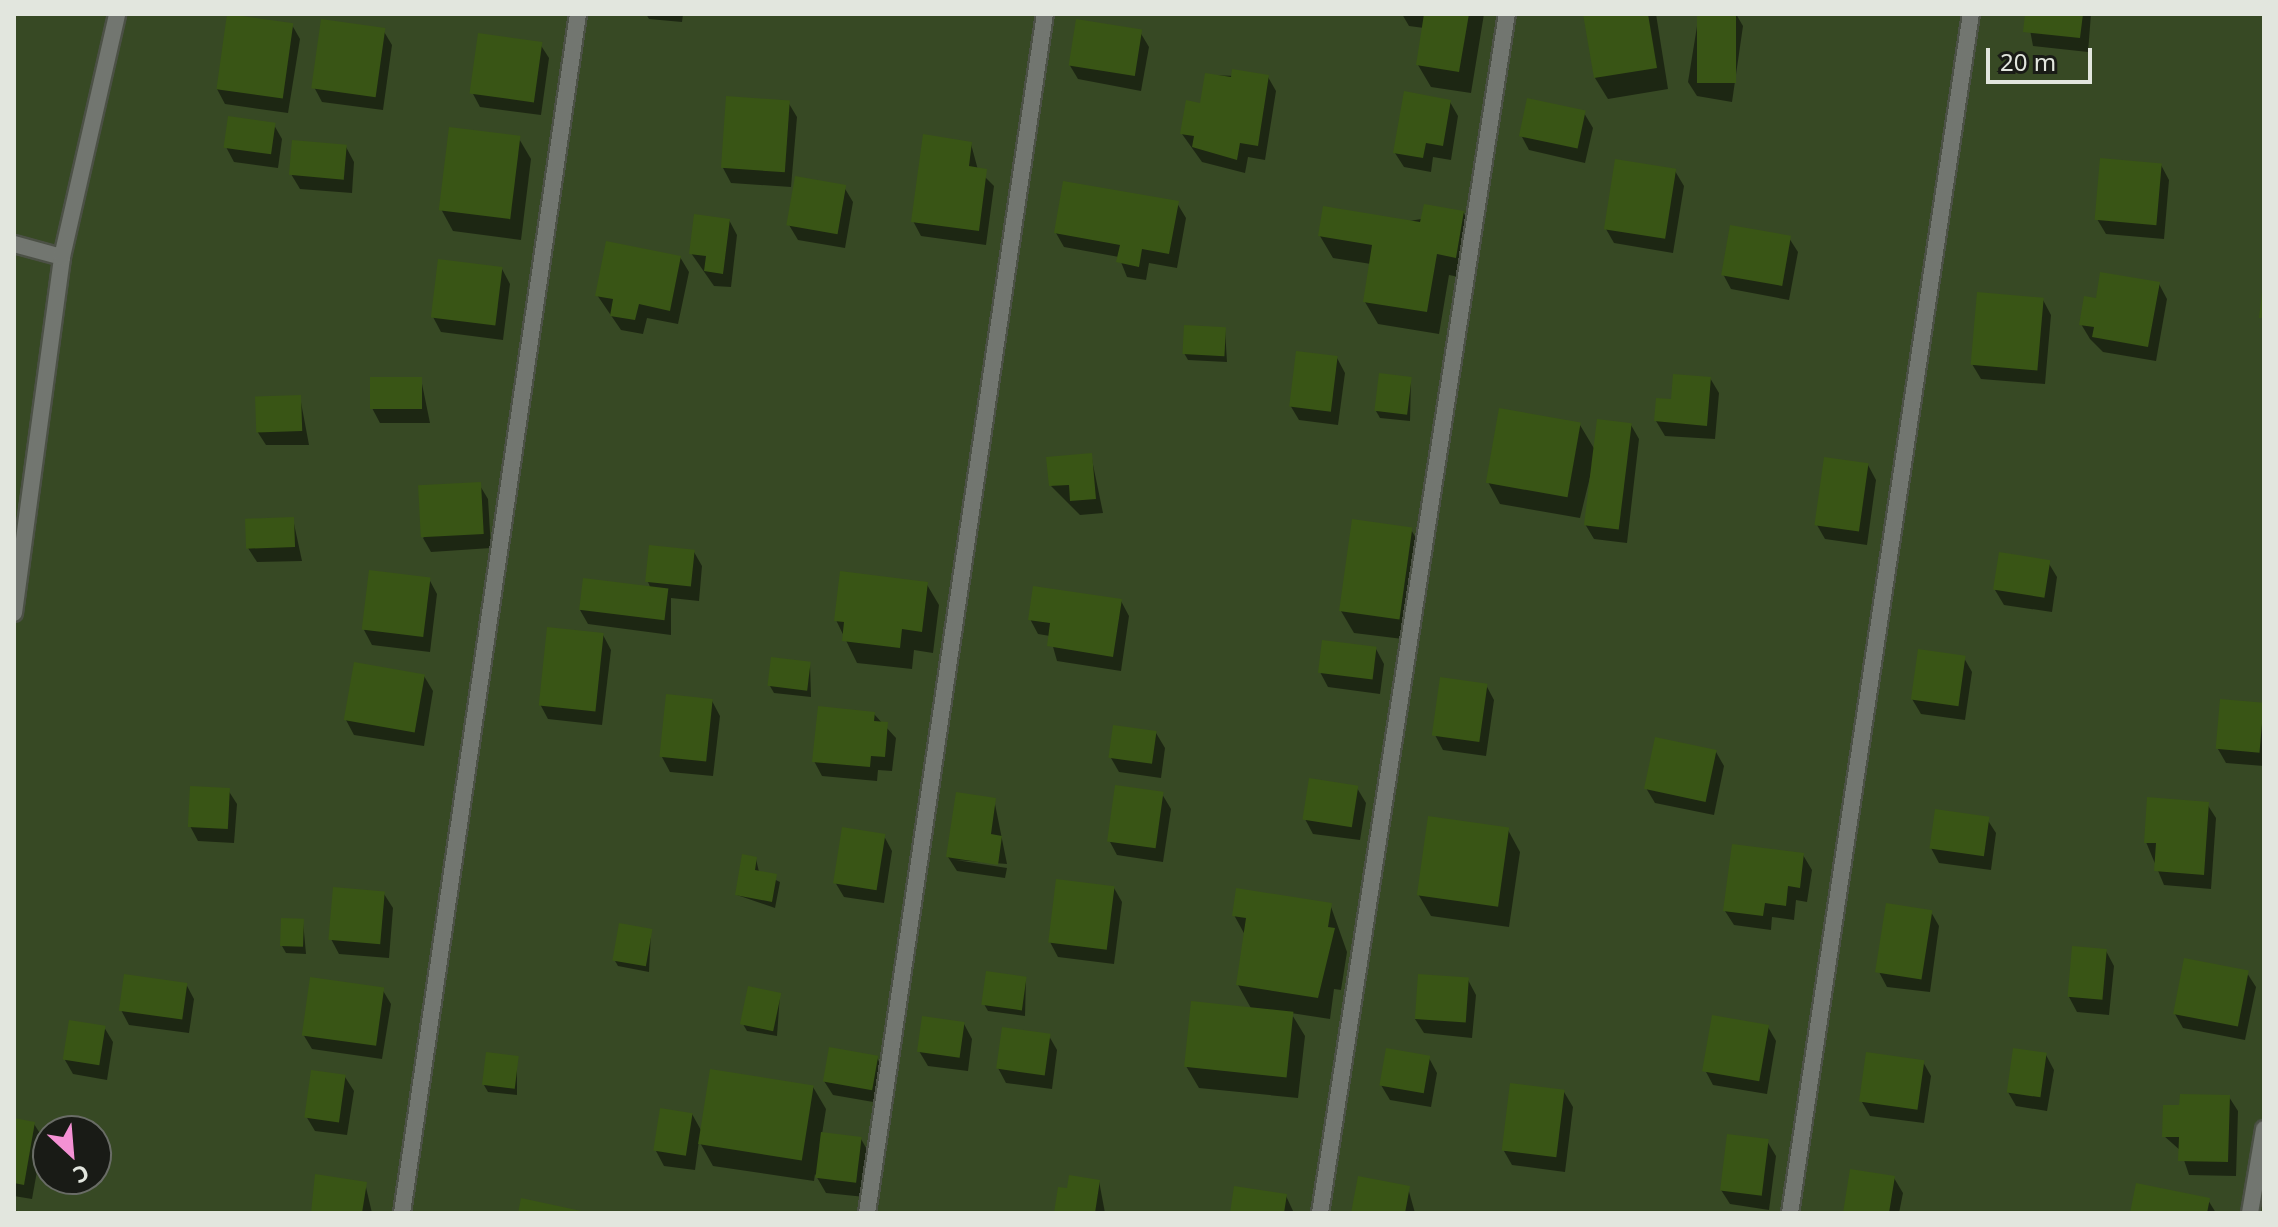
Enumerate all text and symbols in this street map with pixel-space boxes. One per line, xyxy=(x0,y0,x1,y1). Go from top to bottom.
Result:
scale bar xyxy=(1990,32,2096,82)
text: 20 m xyxy=(2000,45,2056,78)
north arrow xyxy=(32,1115,112,1195)
text: С xyxy=(69,1158,95,1191)

